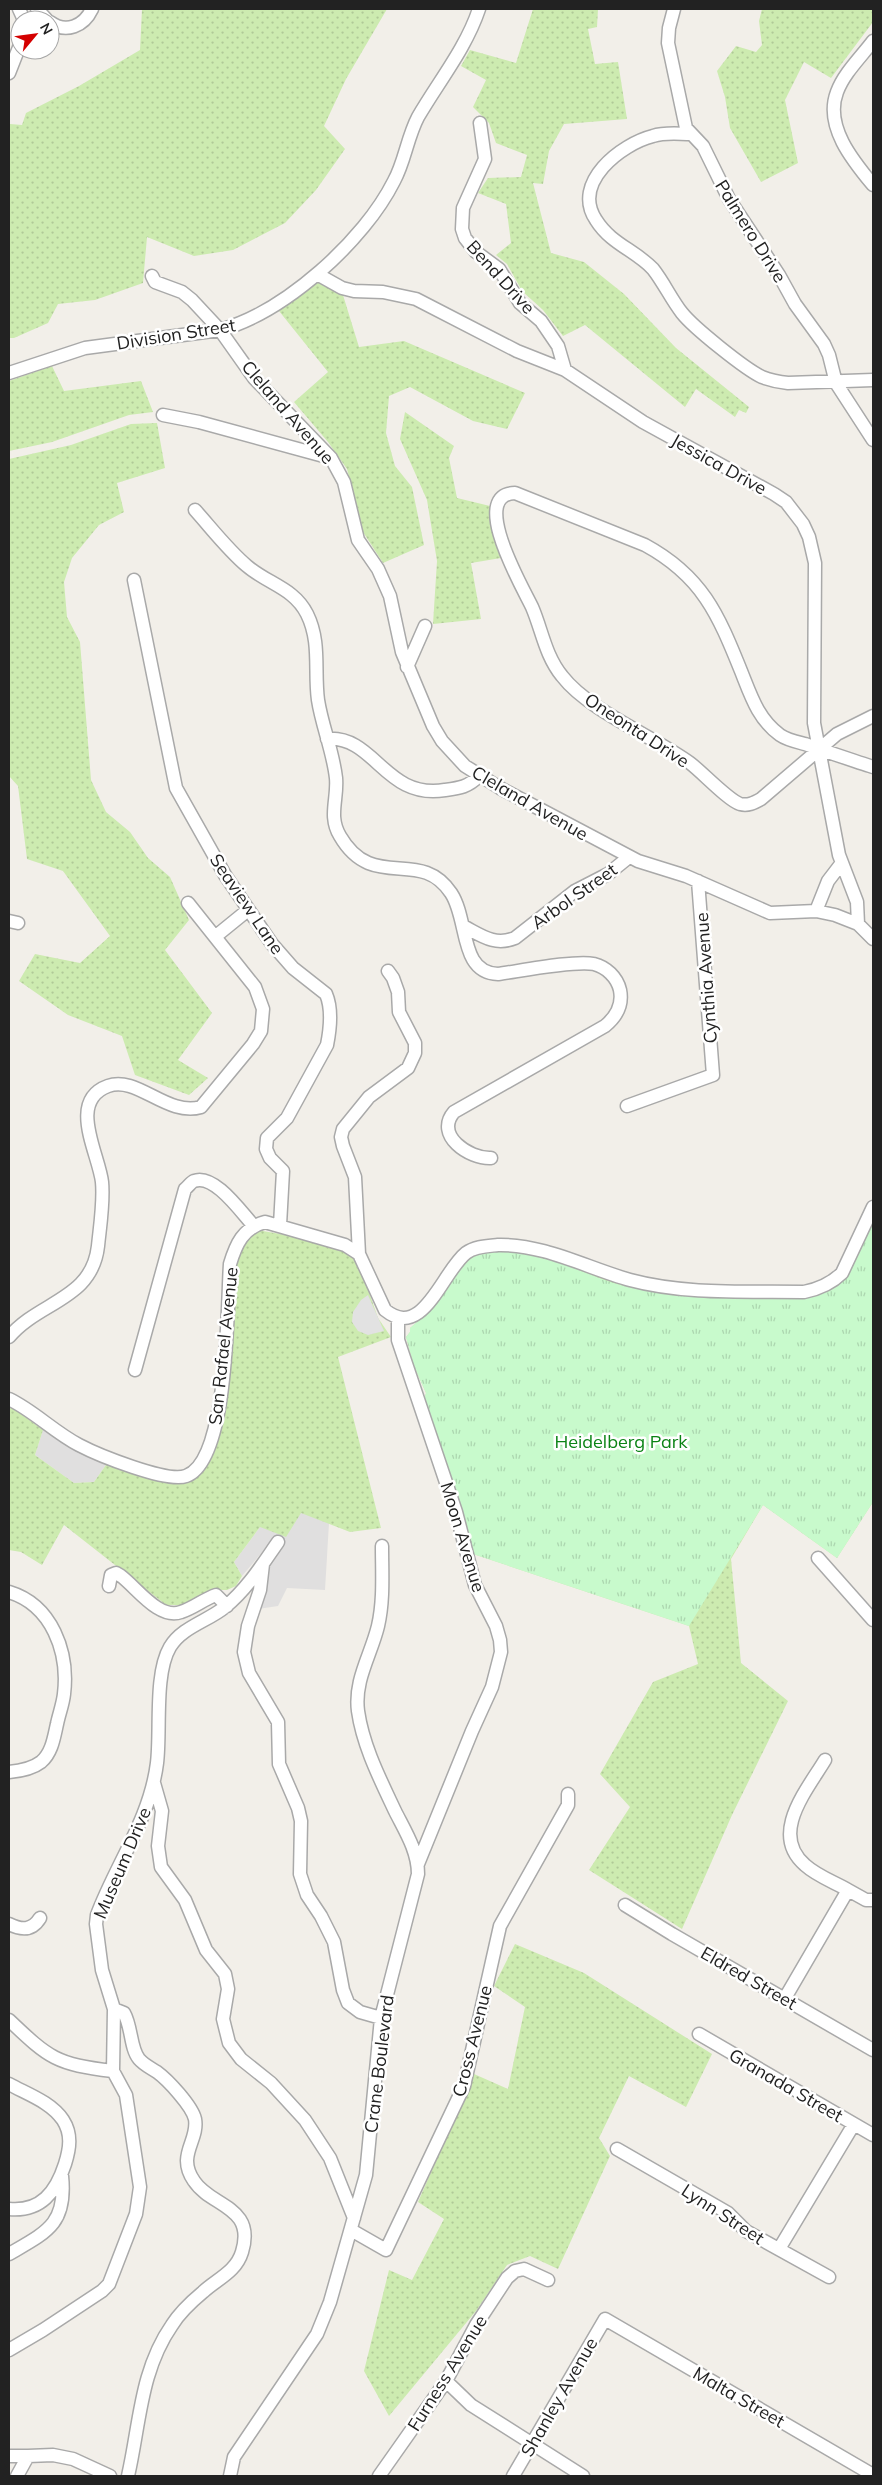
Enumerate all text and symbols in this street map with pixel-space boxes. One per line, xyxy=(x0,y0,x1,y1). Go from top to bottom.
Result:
north arrow xyxy=(10,10,60,60)
text: N xyxy=(36,20,57,38)
street label: Palmero Drive xyxy=(710,175,792,287)
street label: Bend Drive xyxy=(462,235,540,319)
street label: Division Street xyxy=(115,313,237,355)
street label: Cleland Avenue xyxy=(237,355,339,469)
street label: Jessica Drive xyxy=(667,428,771,500)
street label: Oneonta Drive xyxy=(580,688,694,772)
street label: Cleland Avenue xyxy=(468,760,592,846)
street label: Seaview Lane xyxy=(205,849,289,959)
street label: Arbol Street xyxy=(527,858,621,934)
street label: Cynthia Avenue xyxy=(690,912,722,1044)
street label: San Rafael Avenue xyxy=(203,1266,243,1426)
park label: Heidelberg Park xyxy=(554,1430,688,1453)
street label: Moon Avenue xyxy=(435,1479,491,1595)
street label: Museum Drive xyxy=(88,1804,156,1922)
street label: Eldred Street xyxy=(697,1941,801,2015)
street label: Cross Avenue xyxy=(447,1983,497,2099)
street label: Crane Boulevard xyxy=(359,1994,399,2134)
street label: Granada Street xyxy=(725,2043,847,2127)
street label: Lynn Street xyxy=(677,2179,769,2249)
street label: Furness Avenue xyxy=(402,2311,492,2435)
street label: Shanley Avenue xyxy=(516,2333,602,2461)
street label: Malta Street xyxy=(689,2362,789,2432)

